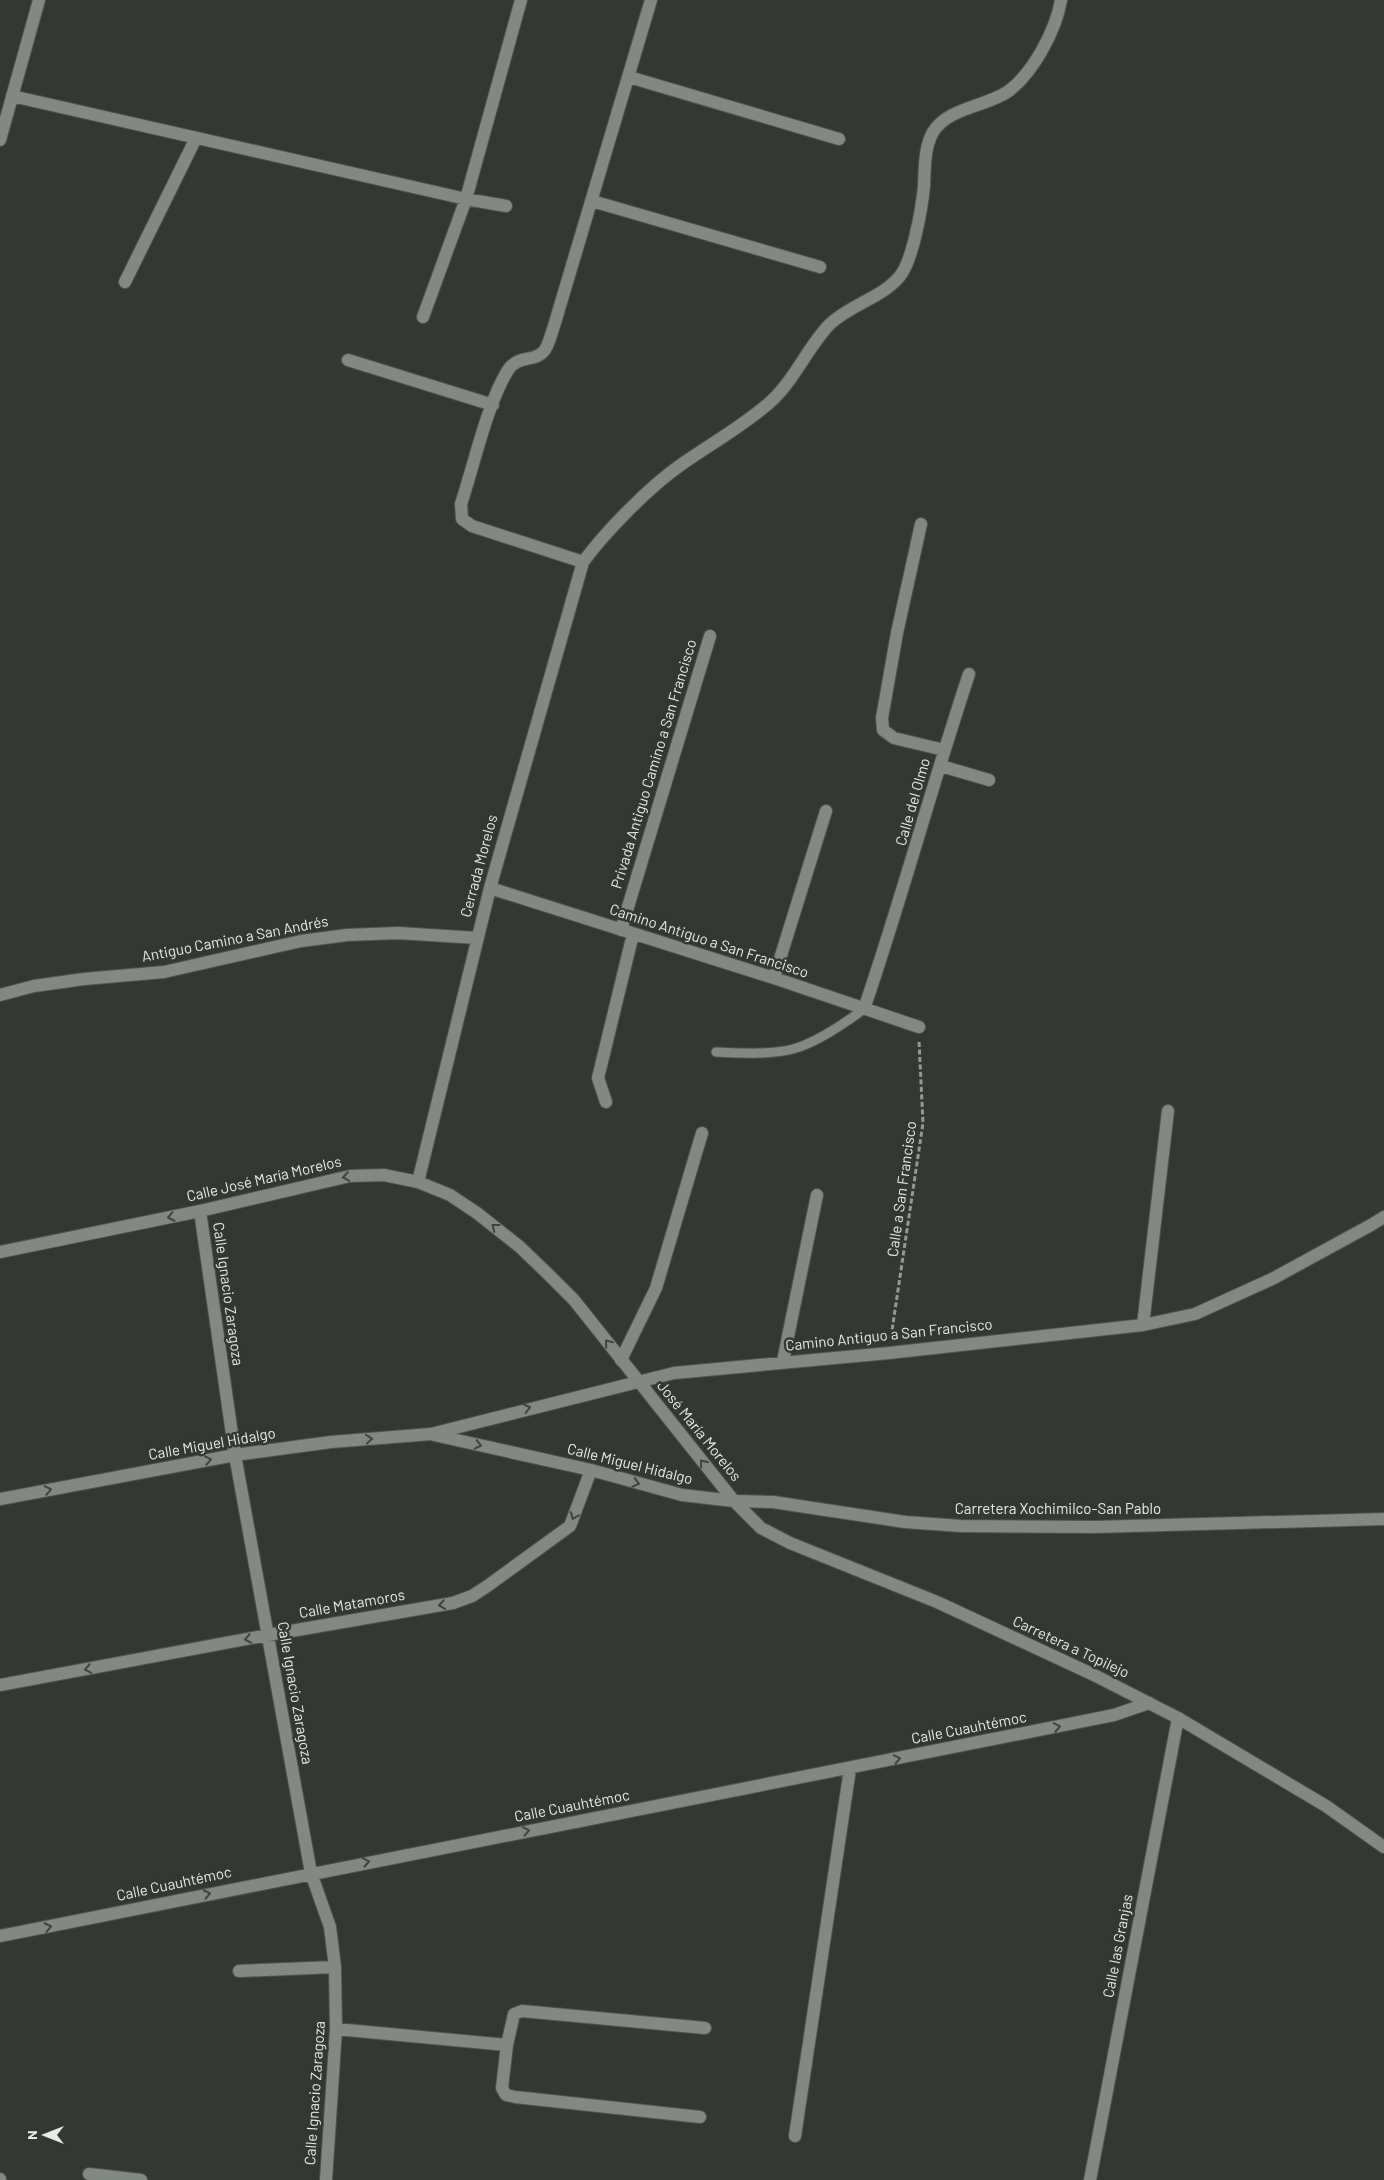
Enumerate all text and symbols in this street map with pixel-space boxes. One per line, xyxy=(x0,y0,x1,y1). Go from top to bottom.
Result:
street label: Privada Antiguo Camino a San Francisco xyxy=(606,637,700,891)
street label: Calle del Olmo xyxy=(891,756,933,848)
street label: Cerrada Morelos xyxy=(456,812,500,919)
street label: Camino Antiguo a San Francisco xyxy=(608,899,811,981)
street label: Antiguo Camino a San Andrés xyxy=(140,911,330,965)
street label: Calle a San Francisco xyxy=(883,1120,919,1258)
street label: Calle José María Morelos xyxy=(185,1151,343,1205)
one-way arrow xyxy=(342,1172,351,1182)
one-way arrow xyxy=(166,1211,175,1222)
street label: Calle Ignacio Zaragoza xyxy=(210,1221,248,1367)
one-way arrow xyxy=(492,1225,501,1233)
street label: Camino Antiguo a San Francisco xyxy=(784,1314,993,1354)
one-way arrow xyxy=(606,1340,614,1349)
street label: José María Morelos xyxy=(654,1377,746,1484)
one-way arrow xyxy=(523,1403,532,1414)
street label: Calle Miguel Hidalgo xyxy=(147,1423,277,1463)
one-way arrow xyxy=(365,1434,373,1445)
one-way arrow xyxy=(474,1439,483,1450)
street label: Calle Miguel Hidalgo xyxy=(566,1439,695,1487)
one-way arrow xyxy=(203,1456,212,1466)
one-way arrow xyxy=(701,1460,709,1469)
one-way arrow xyxy=(632,1477,641,1488)
one-way arrow xyxy=(44,1486,52,1496)
street label: Carretera Xochimilco-San Pablo xyxy=(955,1499,1161,1517)
one-way arrow xyxy=(570,1511,580,1520)
street label: Calle Matamoros xyxy=(297,1585,406,1621)
one-way arrow xyxy=(438,1599,446,1610)
street label: Carretera a Topilejo xyxy=(1010,1611,1133,1681)
street label: Calle Ignacio Zaragoza xyxy=(275,1620,317,1766)
one-way arrow xyxy=(243,1633,252,1643)
one-way arrow xyxy=(84,1663,92,1673)
street label: Calle Cuauhtémoc xyxy=(910,1707,1028,1747)
one-way arrow xyxy=(1052,1722,1061,1732)
one-way arrow xyxy=(893,1754,902,1765)
street label: Calle Cuauhtémoc xyxy=(513,1785,631,1825)
one-way arrow xyxy=(521,1826,530,1837)
one-way arrow xyxy=(362,1857,371,1868)
street label: Calle Cuauhtémoc xyxy=(115,1862,233,1904)
one-way arrow xyxy=(203,1889,211,1900)
street label: Calle las Granjas xyxy=(1098,1893,1136,1999)
one-way arrow xyxy=(43,1922,52,1932)
street label: Calle Ignacio Zaragoza xyxy=(300,2020,328,2166)
north arrow xyxy=(20,2110,70,2160)
text: N xyxy=(23,2130,40,2140)

